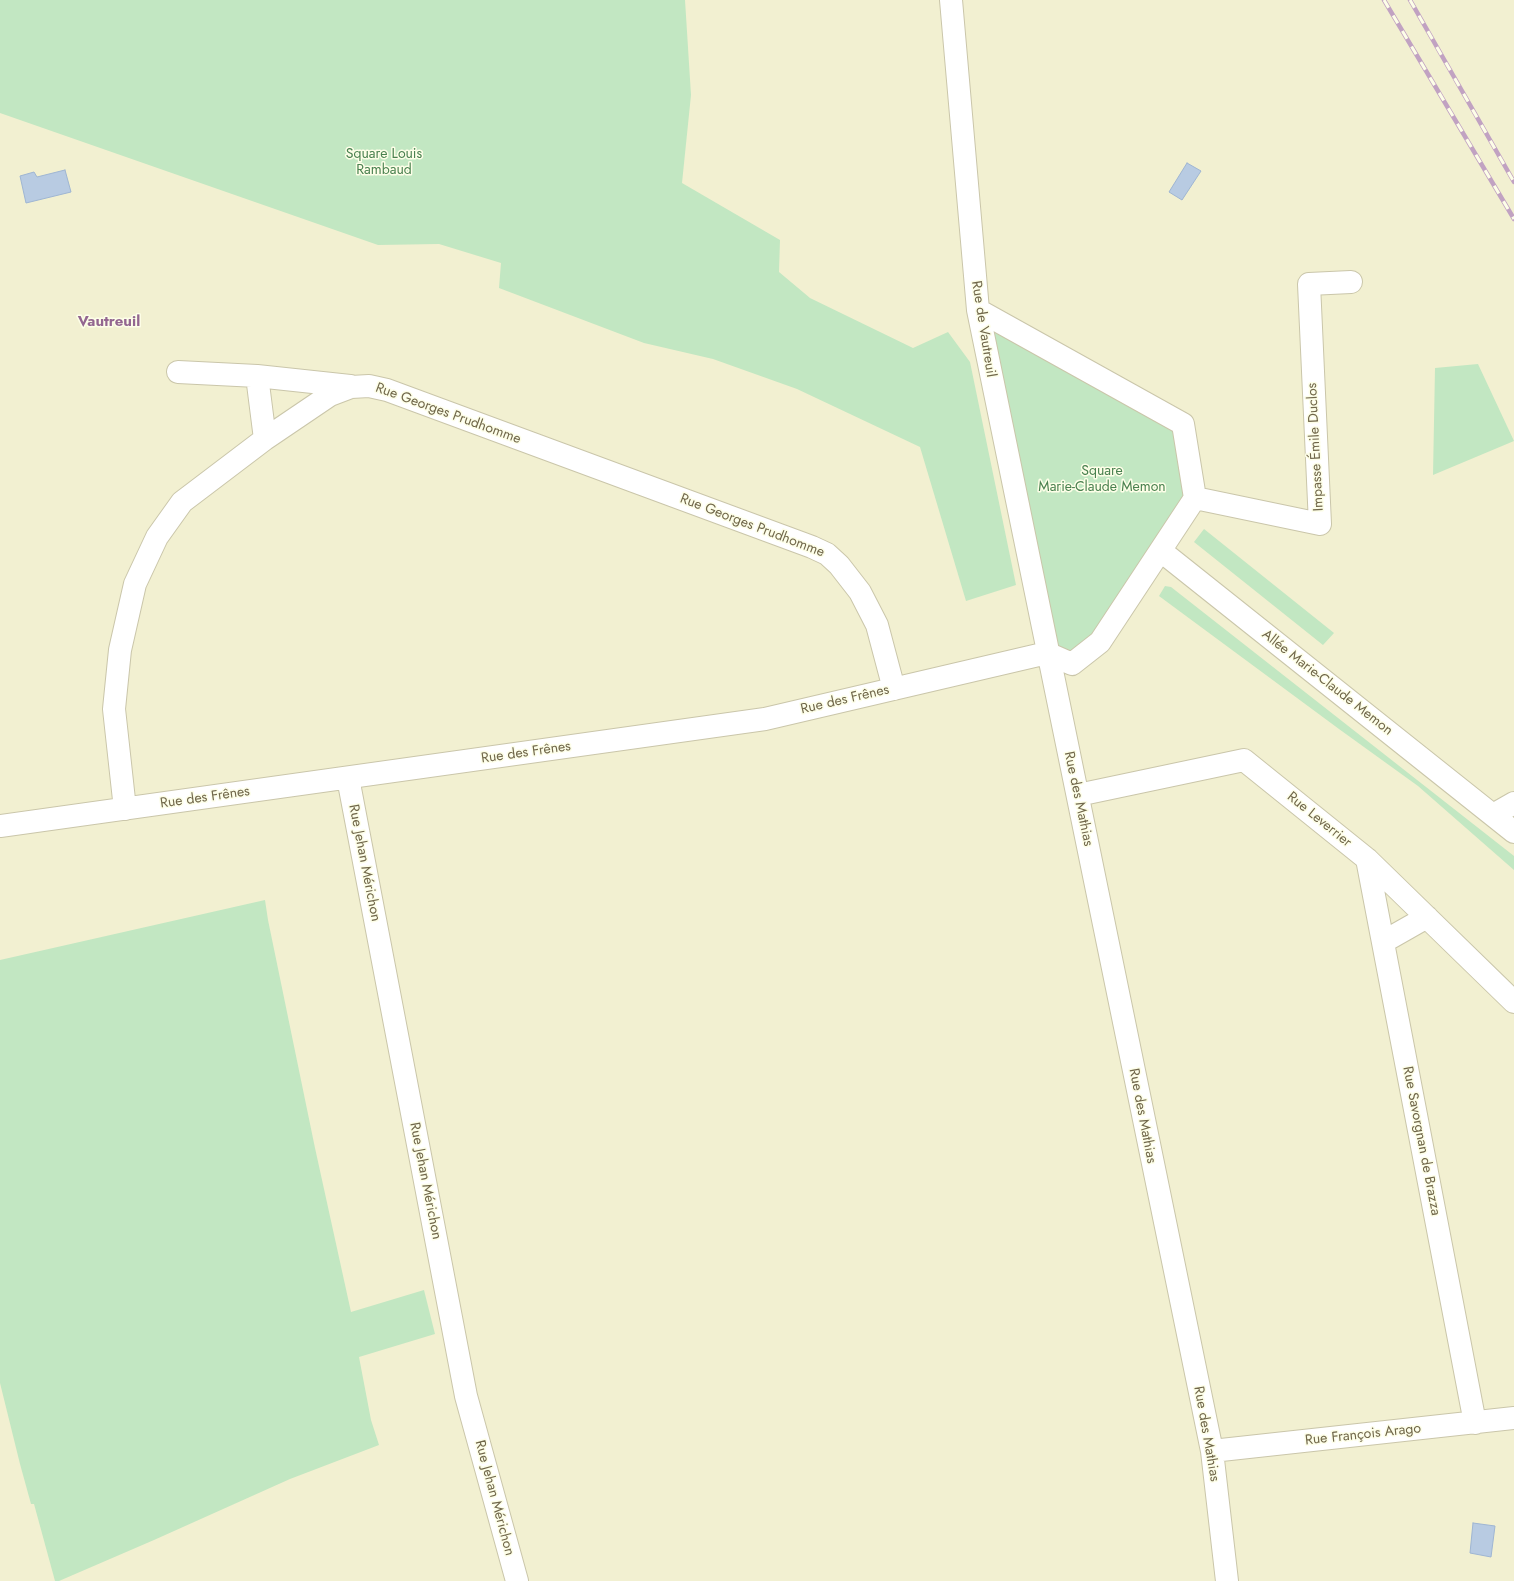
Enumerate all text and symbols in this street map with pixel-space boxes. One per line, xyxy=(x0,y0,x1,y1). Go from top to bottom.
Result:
park label: Square Louis Rambaud xyxy=(346,147,422,180)
street label: Rue de Vautreuil xyxy=(967,280,999,378)
district label: Vautreuil xyxy=(78,313,140,331)
street label: Rue Georges Prudhomme xyxy=(373,380,523,448)
street label: Impasse Émile Duclos xyxy=(1304,382,1328,512)
park label: Square Marie-Claude Memon xyxy=(1038,464,1166,496)
street label: Rue Georges Prudhomme xyxy=(677,491,827,561)
street label: Allée Marie-Claude Memon xyxy=(1258,627,1396,739)
street label: Rue des Frênes xyxy=(799,682,891,718)
street label: Rue des Frênes xyxy=(480,738,572,768)
street label: Rue des Mathias xyxy=(1060,750,1096,848)
street label: Rue des Frênes xyxy=(159,783,251,813)
street label: Rue Leverrier xyxy=(1283,789,1355,851)
street label: Rue Jehan Mérichon xyxy=(344,803,384,923)
street label: Rue Savorgnan de Brazza xyxy=(1398,1065,1444,1217)
street label: Rue des Mathias xyxy=(1125,1067,1159,1165)
street label: Rue Jehan Mérichon xyxy=(405,1121,445,1241)
street label: Rue des Mathias xyxy=(1189,1385,1223,1483)
street label: Rue François Arago xyxy=(1304,1421,1422,1449)
street label: Rue Jehan Mérichon xyxy=(471,1438,517,1558)

